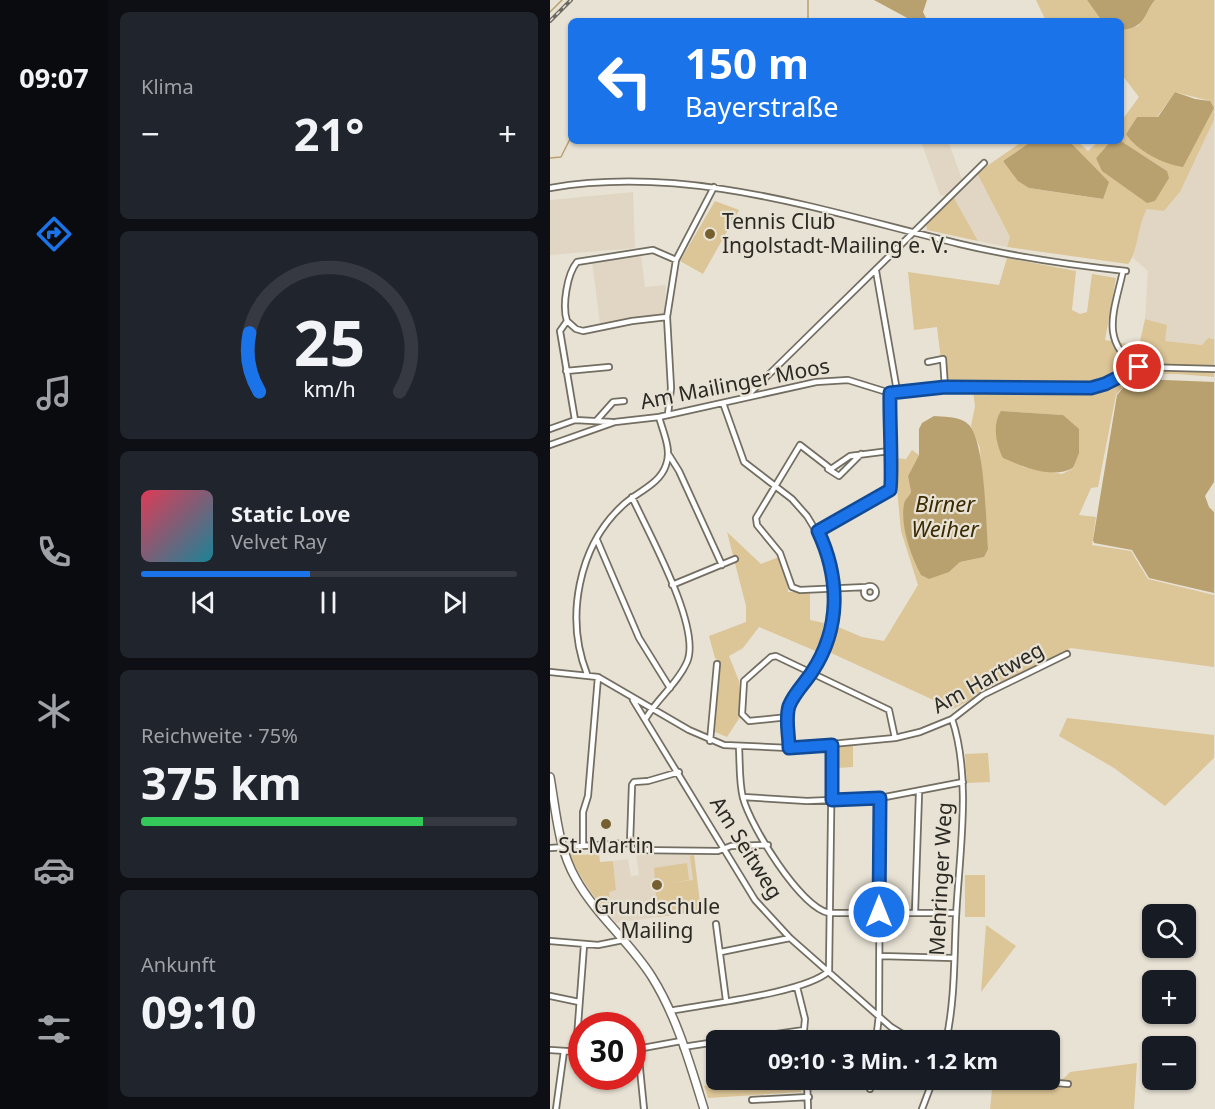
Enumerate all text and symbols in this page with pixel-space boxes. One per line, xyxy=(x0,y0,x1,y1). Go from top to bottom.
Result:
text: 150 m xyxy=(685,34,809,91)
icon: left xyxy=(586,42,664,120)
text: 09:07 xyxy=(19,59,89,96)
text: Klima xyxy=(141,73,194,100)
text: Bayerstraße xyxy=(685,88,839,125)
text: 21° xyxy=(294,103,364,164)
text: − xyxy=(141,111,160,156)
text: + xyxy=(498,111,517,156)
place label: Tennis Club Ingolstadt-Mailing e. V. xyxy=(722,207,948,259)
icon: directions xyxy=(33,213,75,255)
marker: Tennis Club Ingolstadt-Mailing e. V. xyxy=(703,227,717,241)
text: 25 xyxy=(293,299,365,384)
pin xyxy=(1113,341,1164,392)
icon: arrive xyxy=(1122,350,1155,383)
street label: Am Mailinger Moos xyxy=(638,351,832,415)
icon: music xyxy=(33,372,75,414)
text: km/h xyxy=(303,375,355,404)
water label: Birner Weiher xyxy=(911,488,980,543)
text: Static Love xyxy=(231,498,350,528)
text: Velvet Ray xyxy=(231,528,327,555)
icon: phone xyxy=(33,531,75,573)
icon: previous xyxy=(187,586,220,619)
icon: pause xyxy=(312,586,345,619)
icon: next xyxy=(438,586,471,619)
street label: Am Hartweg xyxy=(927,635,1048,719)
icon: climate xyxy=(33,690,75,732)
text: Reichweite · 75% xyxy=(141,722,298,749)
text: 375 km xyxy=(141,752,302,813)
street label: Am Seitweg xyxy=(704,791,789,904)
street label: Mehringer Weg xyxy=(922,801,958,956)
marker: St. Martin xyxy=(599,817,613,831)
place label: St. Martin xyxy=(558,831,654,859)
icon: car xyxy=(33,849,75,891)
marker: Grundschule Mailing xyxy=(650,878,664,892)
position arrow xyxy=(847,880,911,944)
place label: Grundschule Mailing xyxy=(594,892,720,944)
map controls xyxy=(1142,904,1196,1090)
button: search xyxy=(1142,904,1196,958)
text: Ankunft xyxy=(141,951,216,978)
button: + xyxy=(1142,970,1196,1024)
text: 09:10 xyxy=(141,981,257,1042)
icon: filters xyxy=(33,1008,75,1050)
speed limit sign: 30 xyxy=(568,1012,646,1090)
button: − xyxy=(1142,1036,1196,1090)
text: 09:10 · 3 Min. · 1.2 km xyxy=(768,1045,998,1075)

